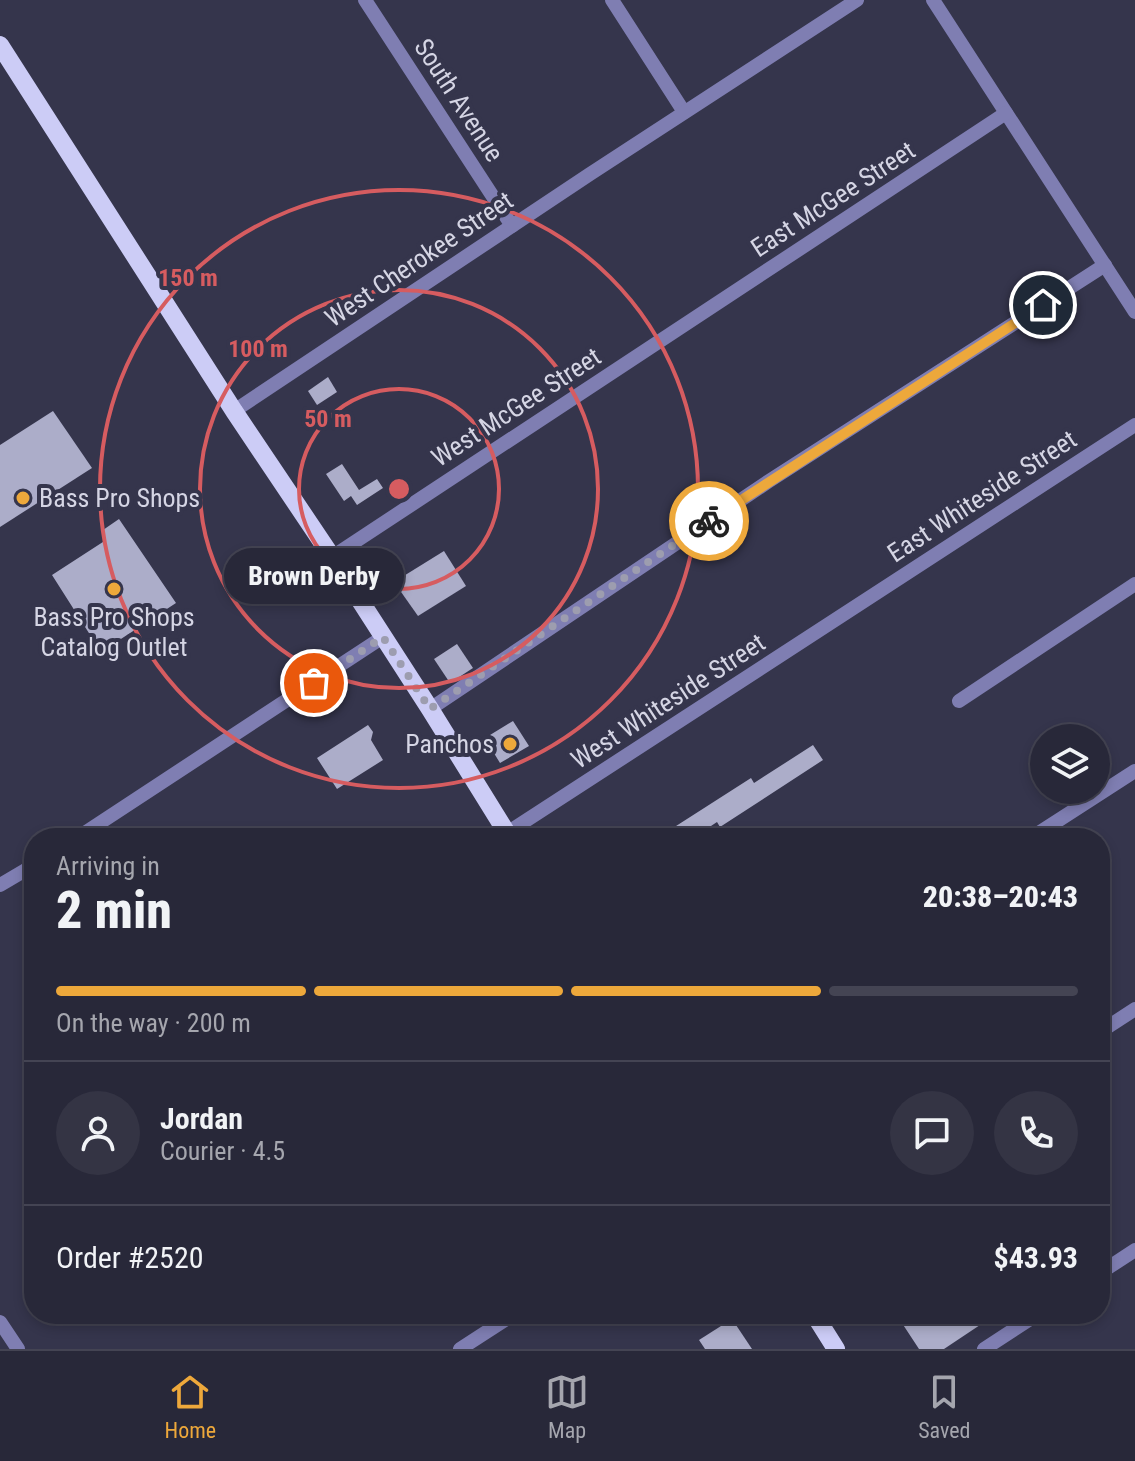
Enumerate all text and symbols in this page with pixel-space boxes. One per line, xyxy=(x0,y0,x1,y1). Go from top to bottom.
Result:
street label: South Avenue xyxy=(408,33,510,167)
street label: East McGee Street xyxy=(745,135,921,263)
street label: West Cherokee Street xyxy=(319,185,519,333)
text: 150 m xyxy=(158,264,218,292)
pin xyxy=(1009,271,1077,339)
icon: home xyxy=(1021,283,1065,327)
text: 100 m xyxy=(228,335,288,363)
street label: West McGee Street xyxy=(426,341,606,473)
text: 50 m xyxy=(304,405,352,433)
street label: East Whiteside Street xyxy=(882,424,1082,568)
centre of rings xyxy=(385,475,413,503)
courier xyxy=(669,481,749,561)
place label: Bass Pro Shops xyxy=(39,483,200,513)
marker: Bass Pro Shops xyxy=(14,489,32,507)
icon: bike xyxy=(687,499,731,543)
callout: Brown Derby xyxy=(224,547,404,603)
text: Brown Derby xyxy=(248,561,380,591)
marker: Bass Pro Shops Catalog Outlet xyxy=(105,580,123,598)
place label: Bass Pro Shops Catalog Outlet xyxy=(33,602,195,662)
street label: West Whiteside Street xyxy=(565,627,771,775)
pin xyxy=(280,649,348,717)
icon: bag xyxy=(292,661,336,705)
map controls xyxy=(1030,724,1110,804)
button: layers xyxy=(1030,724,1110,804)
place label: Panchos xyxy=(405,729,494,759)
marker: Panchos xyxy=(501,735,519,753)
text: Arriving in xyxy=(56,851,160,881)
text: 20:38–20:43 xyxy=(923,879,1078,914)
text: 2 min xyxy=(56,880,172,941)
text: On the way · 200 m xyxy=(56,1008,251,1038)
button: person xyxy=(56,1091,140,1175)
button: chat xyxy=(890,1091,974,1175)
button: phone xyxy=(994,1091,1078,1175)
text: Jordan xyxy=(160,1101,243,1136)
text: Courier · 4.5 xyxy=(160,1136,285,1166)
text: Order #2520 xyxy=(56,1240,204,1275)
text: $43.93 xyxy=(993,1240,1078,1275)
tab: Home xyxy=(165,1370,216,1443)
tab: Map xyxy=(545,1370,589,1443)
tab: Saved xyxy=(918,1370,970,1443)

